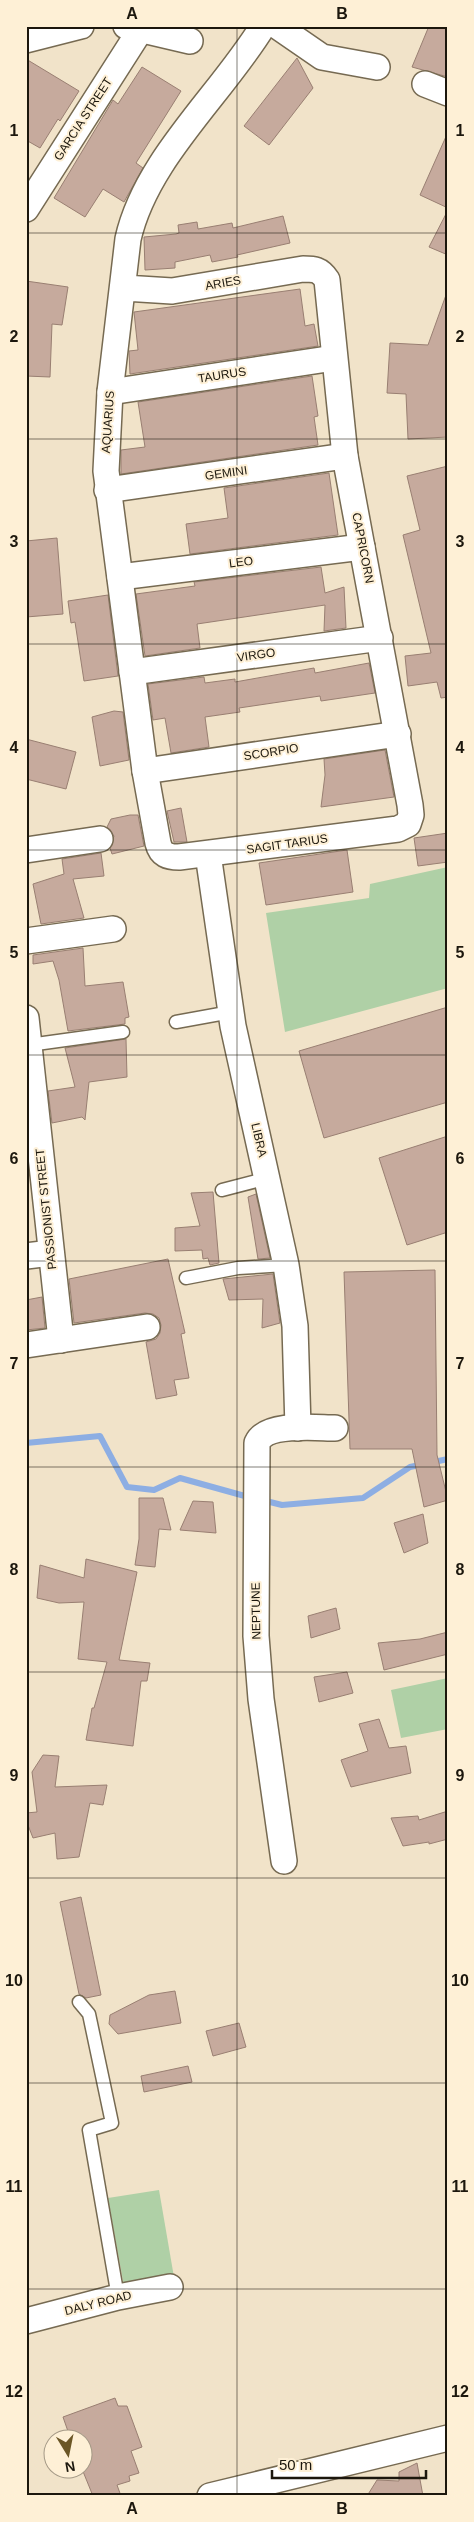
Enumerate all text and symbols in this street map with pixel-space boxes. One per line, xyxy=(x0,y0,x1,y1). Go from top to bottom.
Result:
text: A xyxy=(126,5,138,22)
text: B xyxy=(336,5,348,22)
street label: GARCIA STREET xyxy=(51,74,115,163)
text: 1 xyxy=(10,122,19,139)
text: 1 xyxy=(456,122,465,139)
street label: ARIES xyxy=(204,273,242,293)
text: 2 xyxy=(10,328,19,345)
text: 2 xyxy=(456,328,465,345)
street label: TAURUS xyxy=(197,364,247,386)
street label: AQUARIUS xyxy=(99,390,117,454)
street label: GEMINI xyxy=(204,463,248,483)
street label: CAPRICORN xyxy=(349,511,377,585)
text: 3 xyxy=(10,533,19,550)
text: 3 xyxy=(456,533,465,550)
street label: LEO xyxy=(228,554,254,570)
street label: VIRGO xyxy=(236,645,276,665)
text: 4 xyxy=(10,739,19,756)
text: 4 xyxy=(456,739,465,756)
street label: SCORPIO xyxy=(243,741,299,763)
street label: SAGIT TARIUS xyxy=(245,831,329,857)
text: 5 xyxy=(10,944,19,961)
text: 5 xyxy=(456,944,465,961)
street label: LIBRA xyxy=(248,1122,270,1158)
street label: PASSIONIST STREET xyxy=(33,1147,59,1270)
text: 6 xyxy=(10,1150,19,1167)
text: 6 xyxy=(456,1150,465,1167)
text: 7 xyxy=(10,1355,19,1372)
text: 7 xyxy=(456,1355,465,1372)
text: 8 xyxy=(10,1561,19,1578)
text: 8 xyxy=(456,1561,465,1578)
street label: NEPTUNE xyxy=(249,1582,263,1640)
text: 9 xyxy=(10,1767,19,1784)
text: 9 xyxy=(456,1767,465,1784)
text: 10 xyxy=(5,1972,23,1989)
text: 10 xyxy=(451,1972,469,1989)
text: 11 xyxy=(6,2178,23,2195)
text: 11 xyxy=(452,2178,469,2195)
street label: DALY ROAD xyxy=(63,2288,133,2318)
text: 12 xyxy=(5,2383,23,2400)
text: 12 xyxy=(451,2383,469,2400)
north arrow xyxy=(42,2430,92,2480)
scale bar xyxy=(272,2447,425,2479)
text: 50 m xyxy=(279,2456,312,2473)
text: N xyxy=(64,2458,77,2476)
text: A xyxy=(126,2500,138,2517)
text: B xyxy=(336,2500,348,2517)

